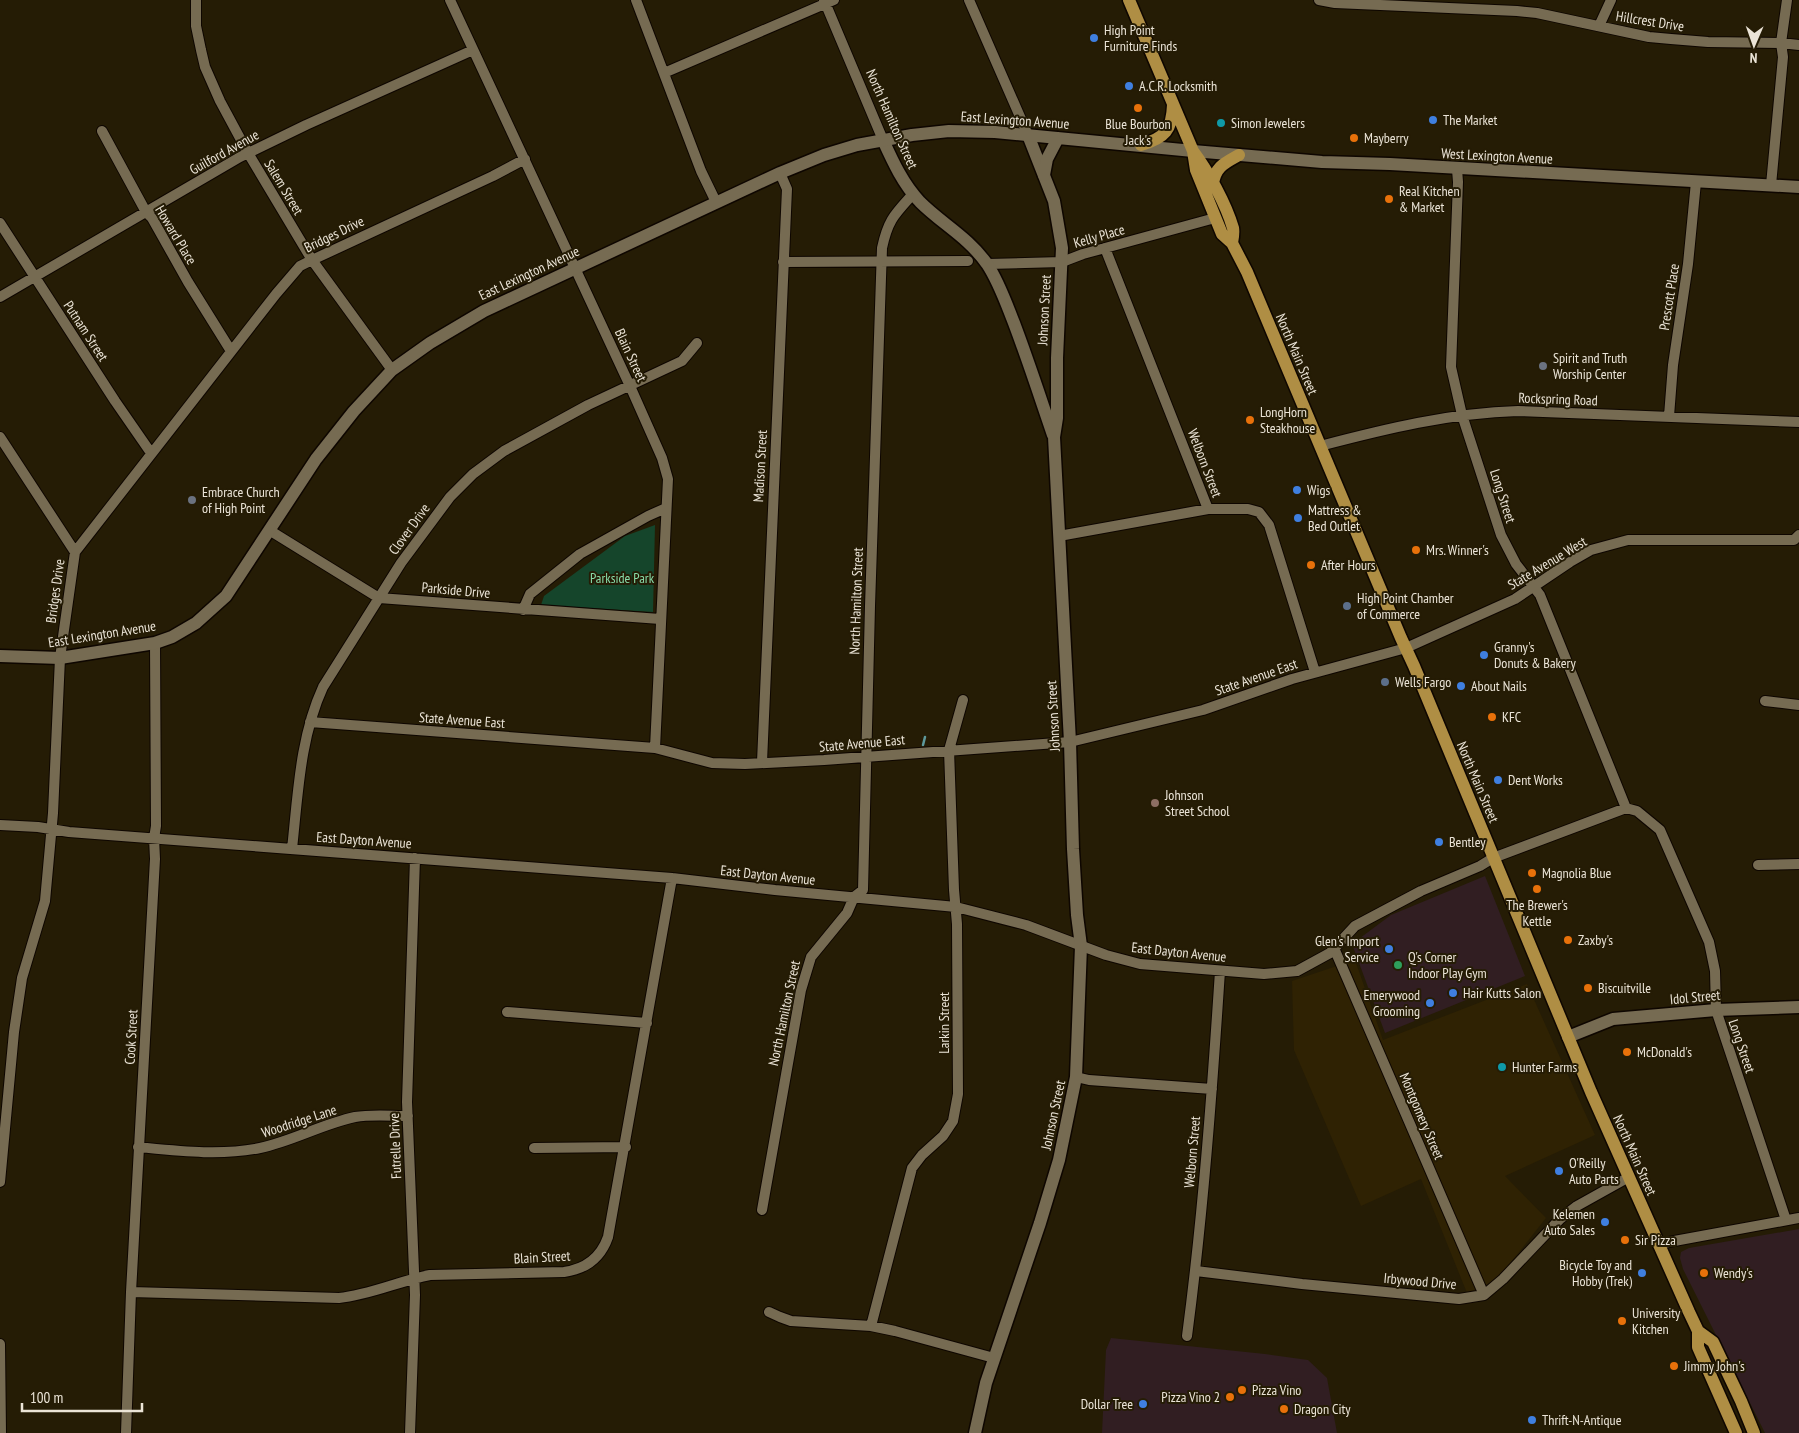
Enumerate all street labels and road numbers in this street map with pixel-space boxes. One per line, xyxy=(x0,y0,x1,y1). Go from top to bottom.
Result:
street label: Hillcrest Drive xyxy=(1615,7,1686,35)
street label: North Hamilton Street xyxy=(862,66,922,172)
street label: East Lexington Avenue xyxy=(960,107,1070,133)
street label: Guilford Avenue xyxy=(186,125,262,178)
street label: West Lexington Avenue xyxy=(1441,144,1554,168)
street label: Salem Street xyxy=(260,156,308,218)
street label: Howard Place xyxy=(151,202,201,268)
street label: Bridges Drive xyxy=(301,212,367,256)
street label: Kelly Place xyxy=(1071,220,1127,252)
street label: East Lexington Avenue xyxy=(476,242,582,304)
street label: Prescott Place xyxy=(1655,262,1683,332)
street label: Johnson Street xyxy=(1033,274,1055,347)
street label: Putnam Street xyxy=(60,297,112,365)
street label: North Main Street xyxy=(1272,311,1322,397)
street label: Blain Street xyxy=(611,326,651,385)
street label: Rockspring Road xyxy=(1518,389,1598,409)
street label: Welborn Street xyxy=(1184,426,1226,500)
street label: Madison Street xyxy=(749,429,771,503)
street label: Long Street xyxy=(1486,467,1520,525)
street label: Clover Drive xyxy=(384,500,434,558)
street label: State Avenue West xyxy=(1504,532,1590,594)
street label: North Hamilton Street xyxy=(845,547,867,655)
street label: Bridges Drive xyxy=(42,558,68,624)
street label: Parkside Drive xyxy=(421,578,491,602)
street label: East Lexington Avenue xyxy=(47,617,157,651)
street label: State Avenue East xyxy=(1212,654,1300,700)
street label: Johnson Street xyxy=(1042,680,1064,753)
street label: State Avenue East xyxy=(418,708,506,732)
street label: State Avenue East xyxy=(818,730,906,756)
street label: North Main Street xyxy=(1453,739,1503,825)
street label: East Dayton Avenue xyxy=(316,828,412,852)
street label: East Dayton Avenue xyxy=(720,861,817,889)
street label: East Dayton Avenue xyxy=(1131,938,1228,966)
street label: North Hamilton Street xyxy=(764,959,804,1067)
street label: Idol Street xyxy=(1669,986,1721,1008)
street label: Larkin Street xyxy=(935,992,953,1054)
street label: Cook Street xyxy=(121,1009,141,1065)
street label: Long Street xyxy=(1724,1017,1760,1075)
street label: Montgomery Street xyxy=(1396,1070,1448,1162)
street label: Johnson Street xyxy=(1037,1078,1069,1152)
street label: Woodridge Lane xyxy=(259,1100,339,1142)
street label: Futrelle Drive xyxy=(385,1112,405,1179)
street label: North Main Street xyxy=(1609,1112,1661,1198)
street label: Welborn Street xyxy=(1180,1115,1204,1189)
street label: Blain Street xyxy=(513,1247,571,1267)
street label: Irbywood Drive xyxy=(1383,1269,1457,1293)

